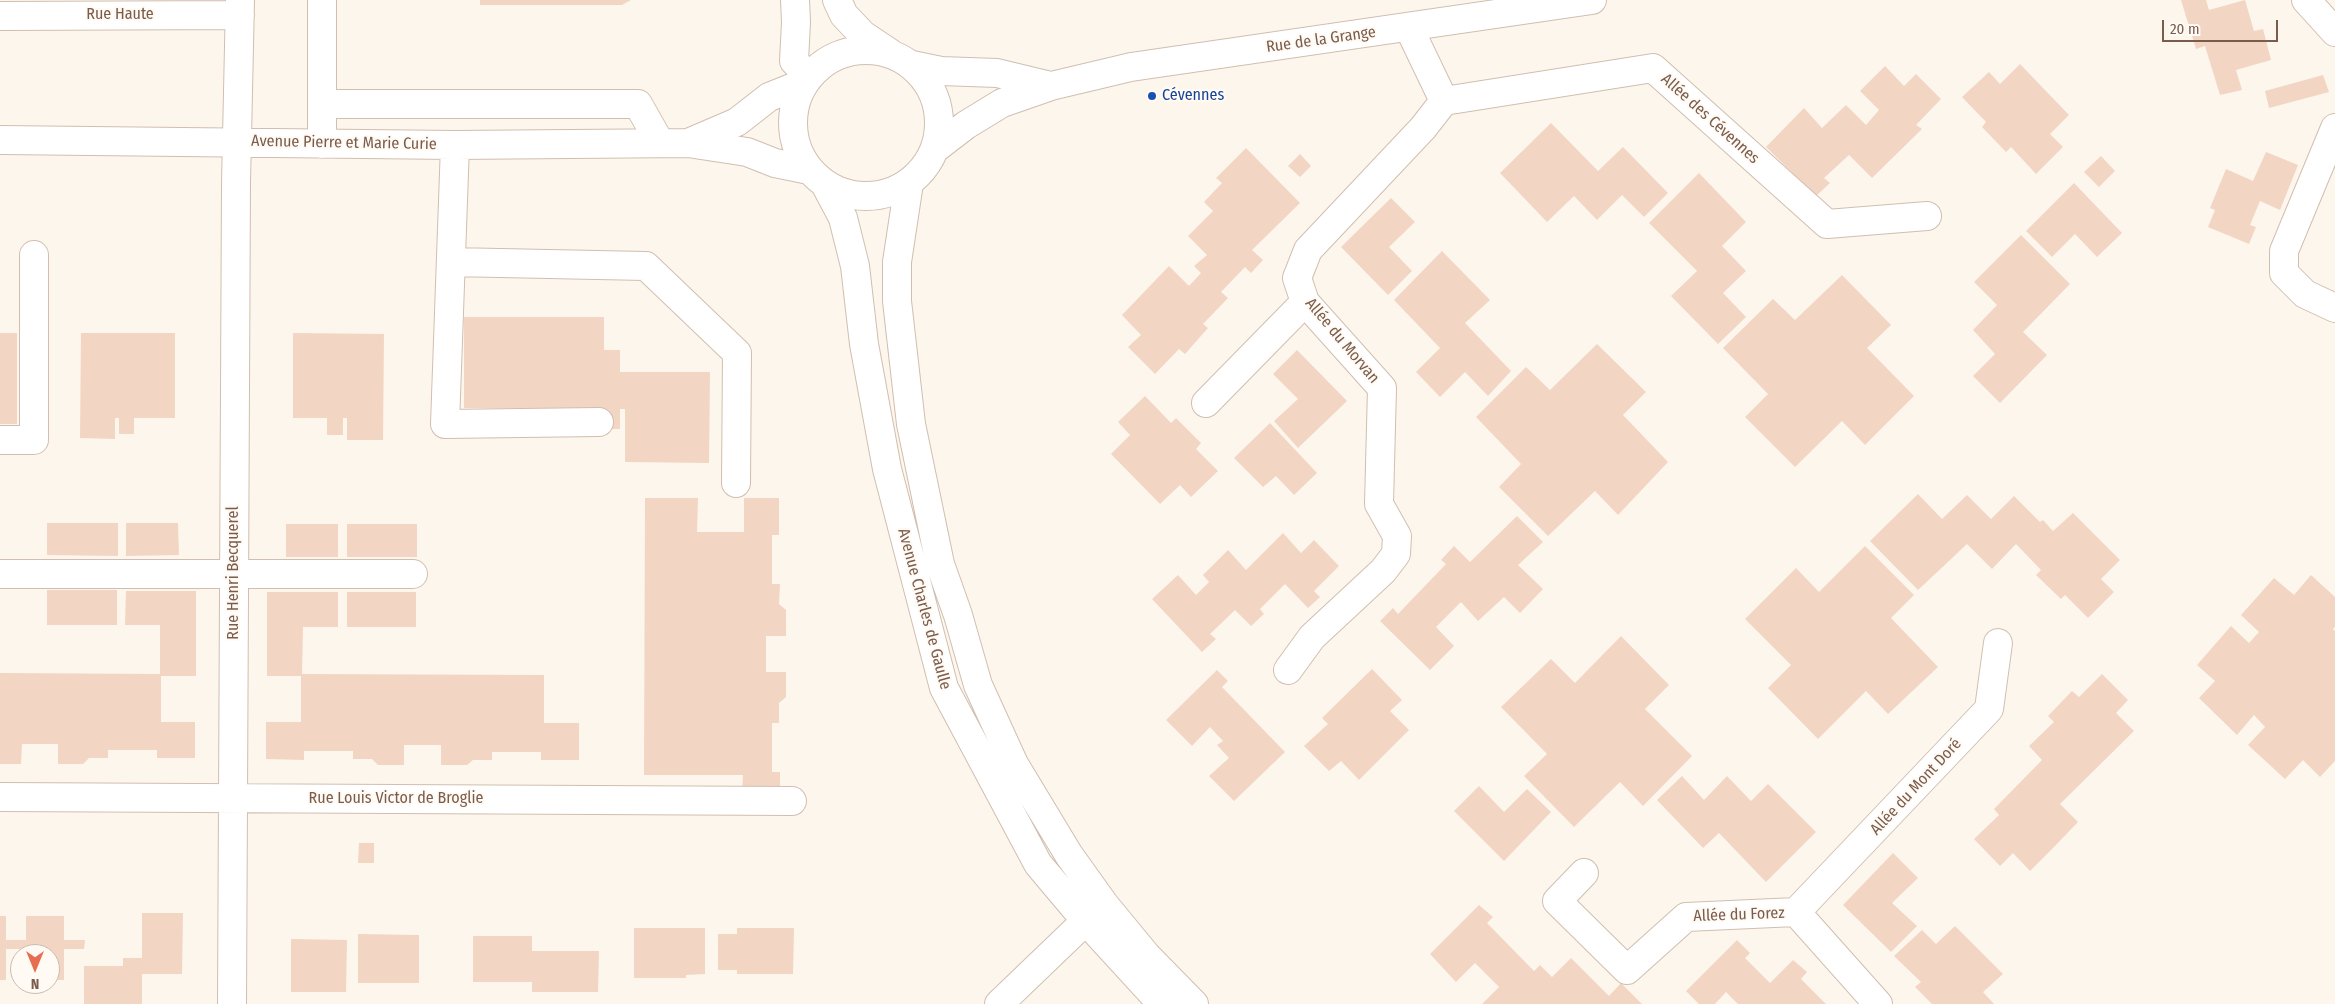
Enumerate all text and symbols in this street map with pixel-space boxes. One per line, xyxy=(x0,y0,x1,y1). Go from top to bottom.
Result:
street label: Rue Haute xyxy=(86,5,154,25)
scale bar xyxy=(2165,10,2281,42)
text: 20 m xyxy=(2170,20,2200,38)
street label: Rue de la Grange xyxy=(1265,23,1377,57)
street label: Allée des Cévennes xyxy=(1657,70,1763,168)
place label: Cévennes xyxy=(1162,86,1224,106)
marker: Cévennes xyxy=(1146,90,1158,102)
street label: Avenue Pierre et Marie Curie xyxy=(251,132,437,154)
street label: Allée du Morvan xyxy=(1301,294,1383,388)
street label: Rue Henri Becquerel xyxy=(224,506,244,640)
street label: Avenue Charles de Gaulle xyxy=(893,526,955,692)
street label: Allée du Mont Doré xyxy=(1866,735,1966,839)
street label: Rue Louis Victor de Broglie xyxy=(309,789,483,809)
street label: Allée du Forez xyxy=(1693,904,1785,926)
north arrow xyxy=(10,944,60,994)
text: N xyxy=(31,975,39,992)

